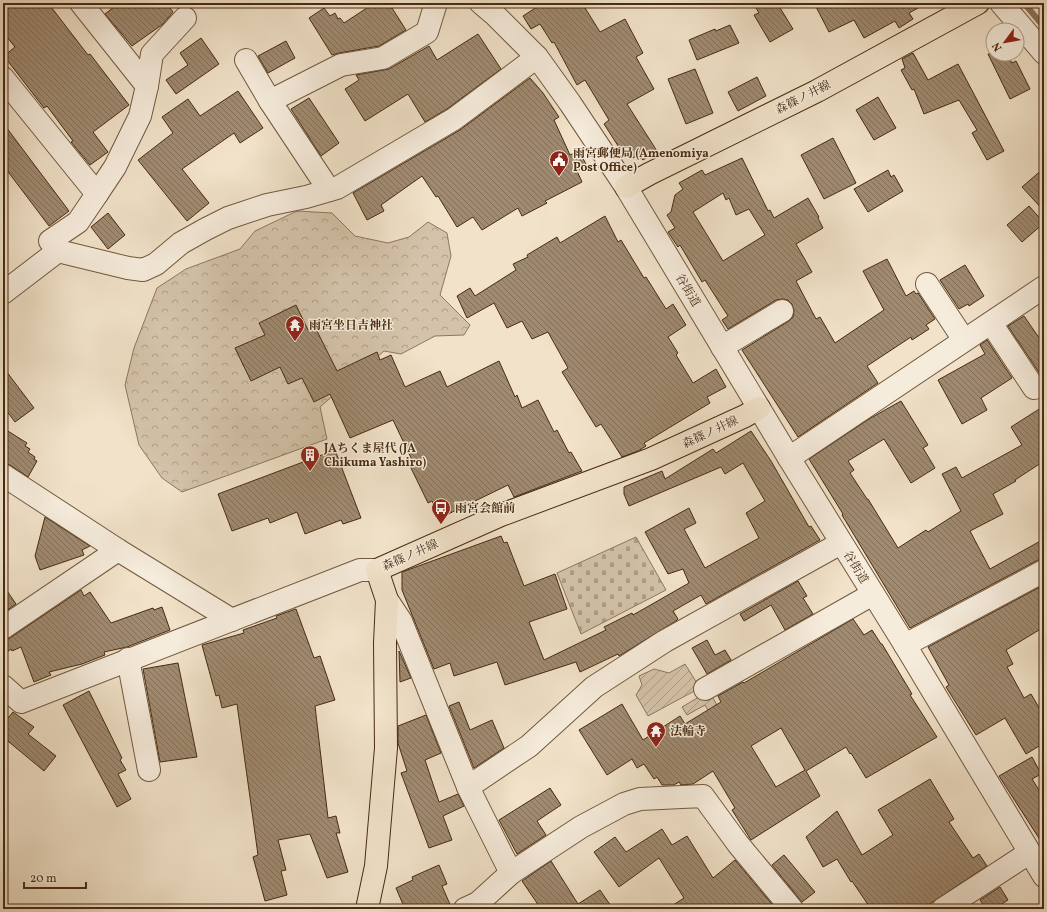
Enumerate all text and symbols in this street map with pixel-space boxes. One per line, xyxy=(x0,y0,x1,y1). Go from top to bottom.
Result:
north arrow xyxy=(985,22,1025,62)
text: N xyxy=(989,39,1006,54)
street label: 森篠ノ井線 xyxy=(773,77,834,119)
place label: 雨宮郵便局 (Amenomiya Post Office) xyxy=(573,146,709,176)
public building icon: 雨宮郵便局 (Amenomiya Post Office) xyxy=(548,149,570,177)
street label: 谷街道 xyxy=(671,271,703,310)
temple icon: 雨宮坐日吉神社 xyxy=(284,314,306,342)
place label: 雨宮坐日吉神社 xyxy=(309,318,393,334)
street label: 森篠ノ井線 xyxy=(680,413,741,453)
place label: JAちくま屋代 (JA Chikuma Yashiro) xyxy=(323,441,426,471)
building icon: JAちくま屋代 (JA Chikuma Yashiro) xyxy=(299,444,321,472)
bus stop icon: 雨宮会館前 xyxy=(430,497,452,525)
place label: 雨宮会館前 xyxy=(455,501,515,517)
street label: 森篠ノ井線 xyxy=(380,536,441,575)
street label: 谷街道 xyxy=(839,548,871,587)
temple icon: 法輪寺 xyxy=(645,720,667,748)
place label: 法輪寺 xyxy=(670,724,706,740)
scale bar xyxy=(24,864,86,890)
text: 20 m xyxy=(30,871,57,887)

